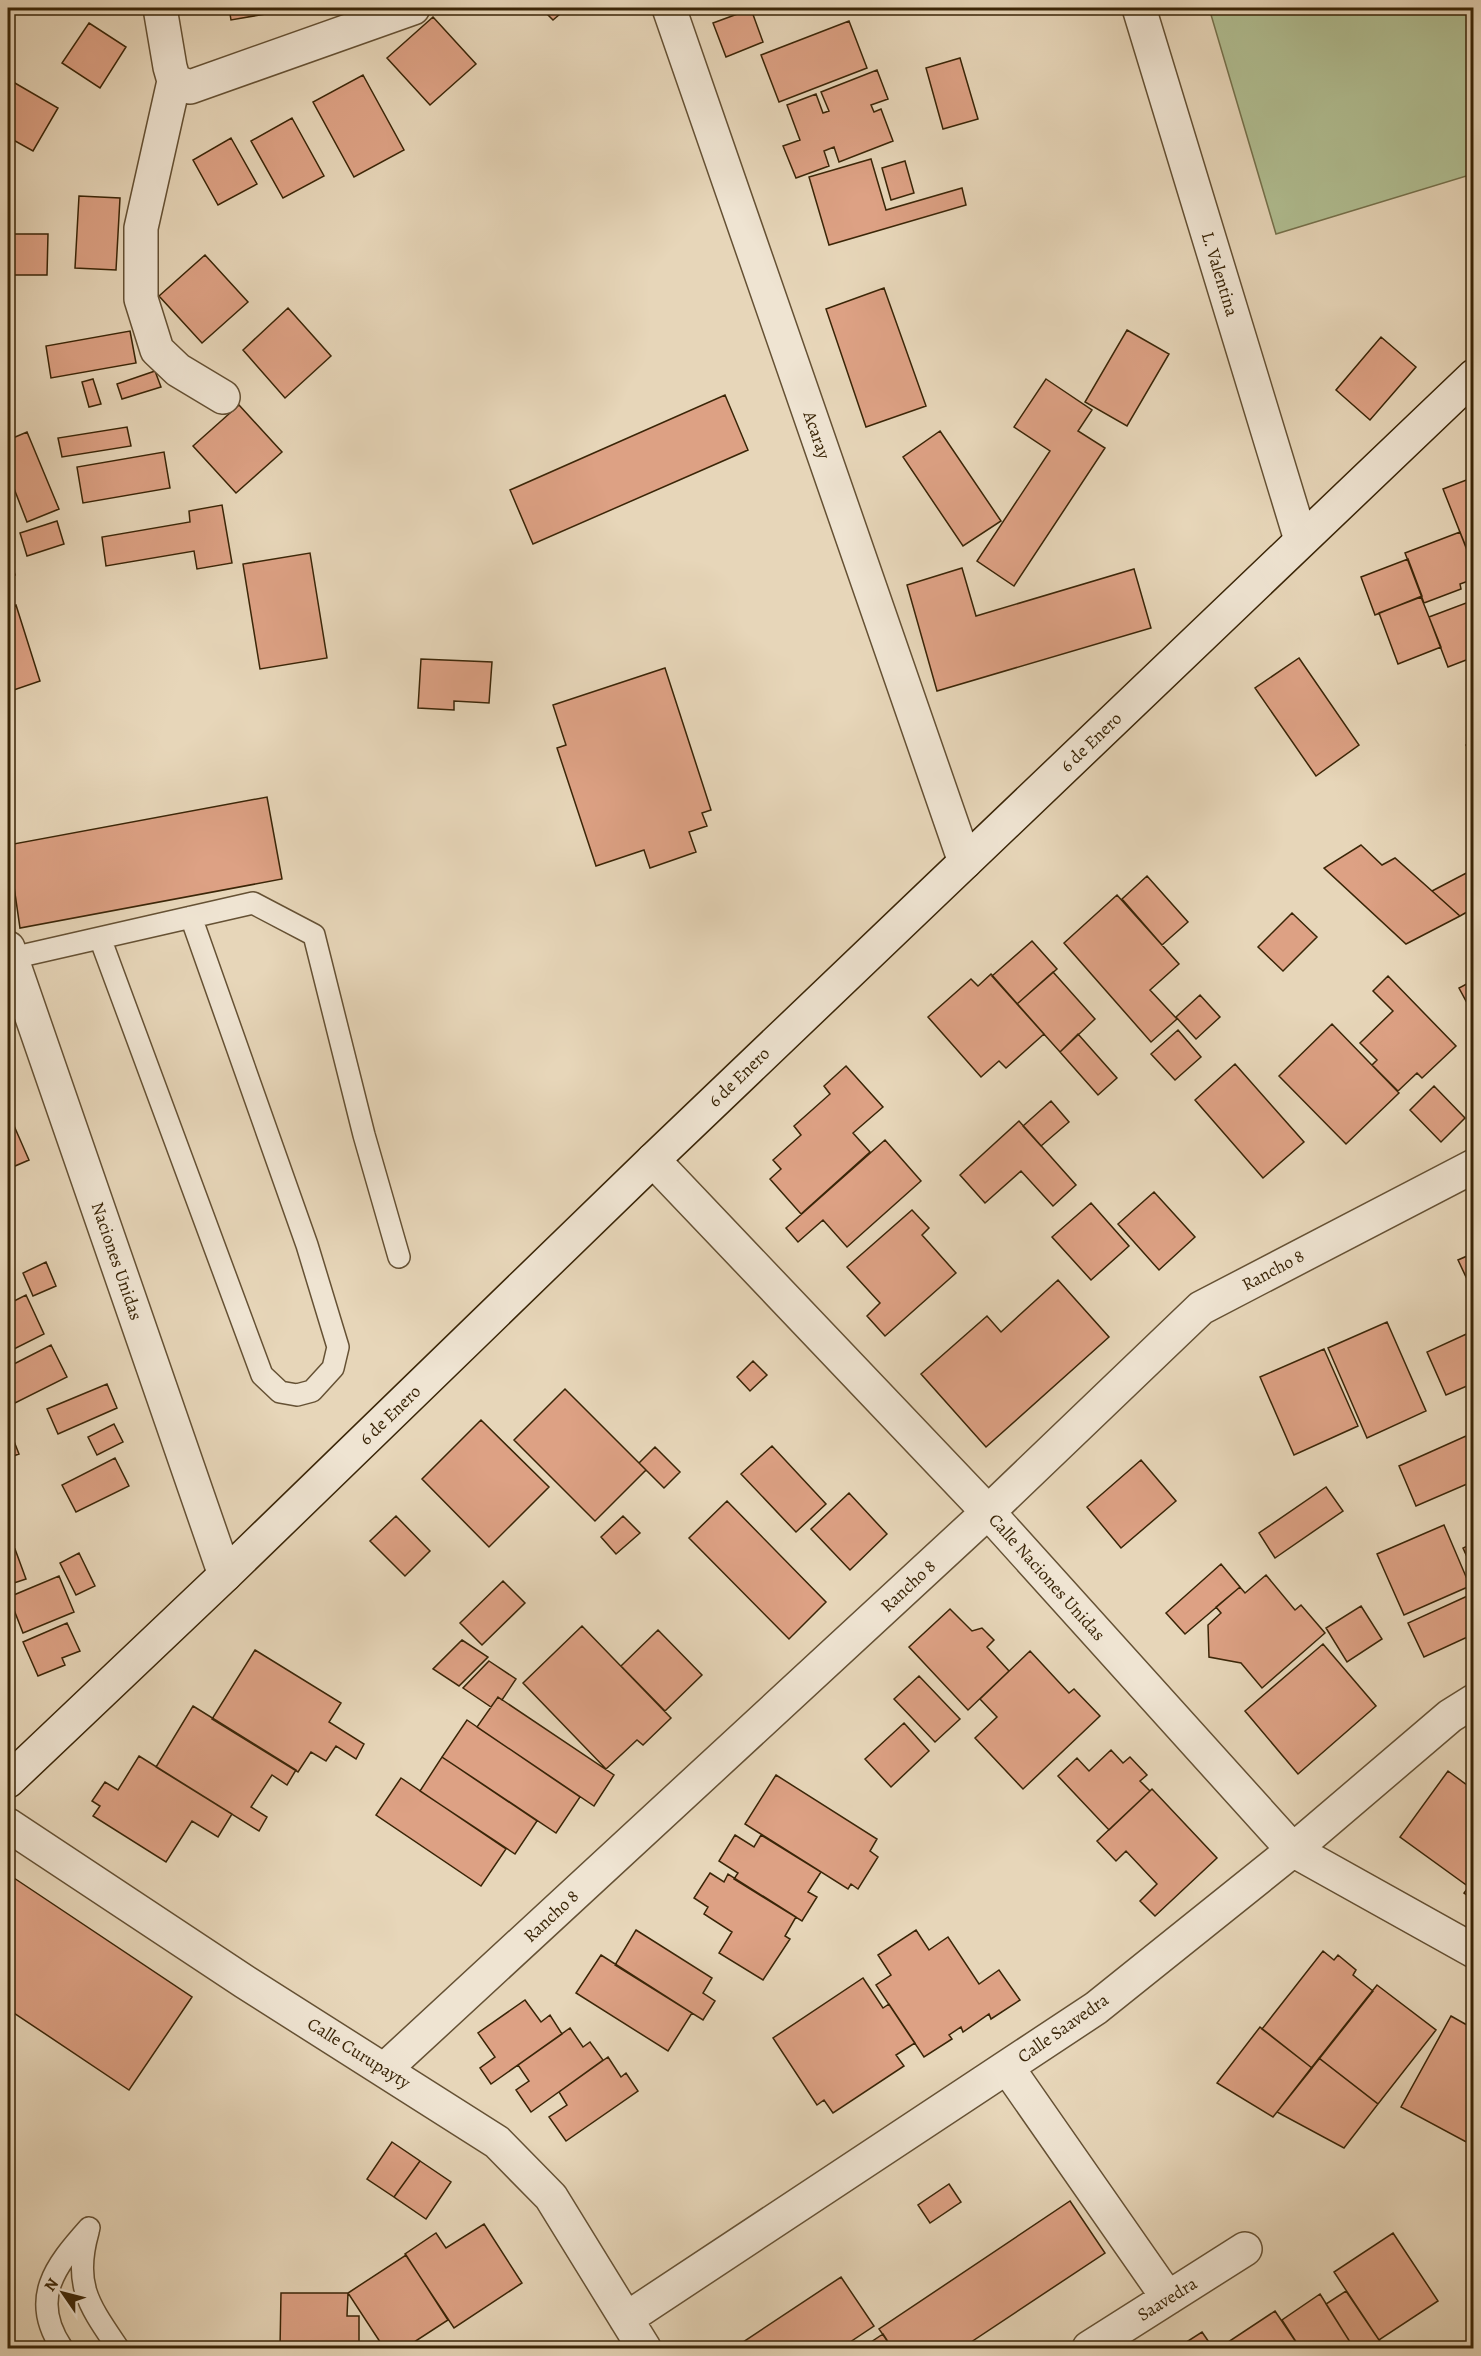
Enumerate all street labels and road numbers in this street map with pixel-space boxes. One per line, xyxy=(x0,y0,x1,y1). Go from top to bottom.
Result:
street label: L. Valentina xyxy=(1196,229,1244,320)
street label: Acaray xyxy=(797,407,837,463)
street label: 6 de Enero xyxy=(1055,707,1127,777)
street label: 6 de Enero xyxy=(703,1042,775,1112)
street label: Naciones Unidas xyxy=(86,1199,148,1323)
street label: Rancho 8 xyxy=(1238,1244,1308,1296)
street label: 6 de Enero xyxy=(354,1380,426,1450)
street label: Calle Naciones Unidas xyxy=(983,1508,1111,1646)
street label: Rancho 8 xyxy=(875,1554,941,1618)
street label: Rancho 8 xyxy=(518,1884,584,1948)
street label: Calle Saavedra xyxy=(1013,1987,1114,2068)
street label: Calle Curupayty xyxy=(303,2012,416,2095)
street label: Saavedra xyxy=(1133,2271,1202,2327)

